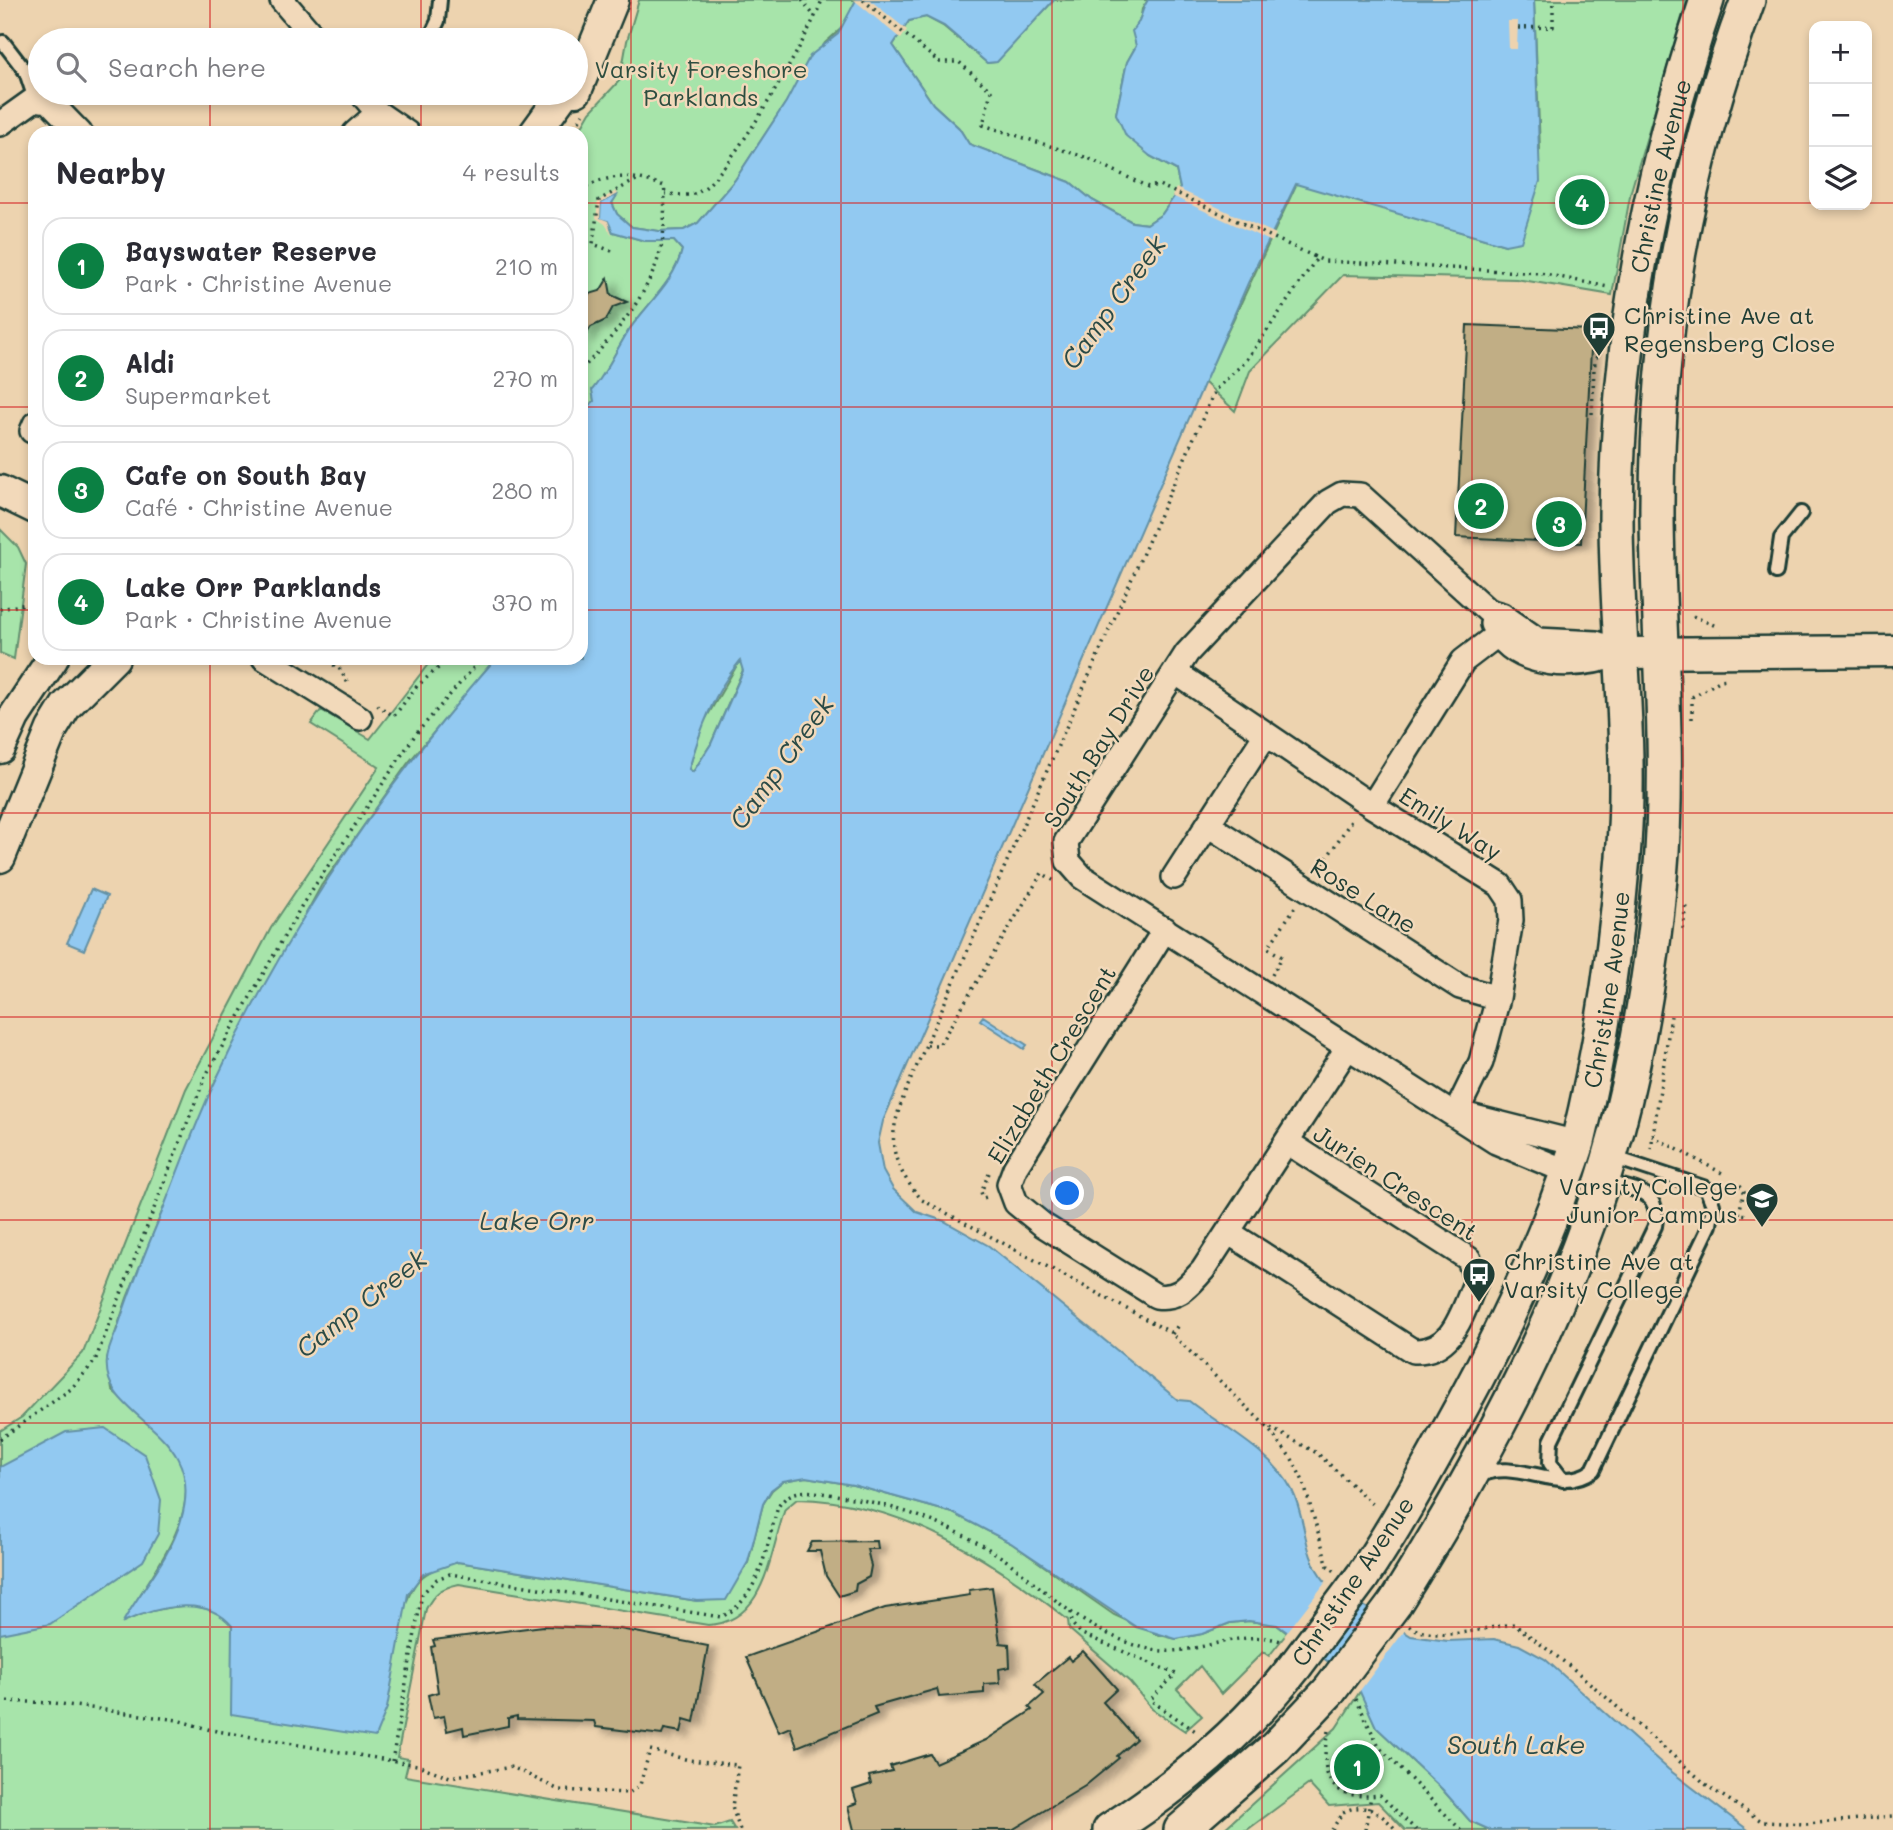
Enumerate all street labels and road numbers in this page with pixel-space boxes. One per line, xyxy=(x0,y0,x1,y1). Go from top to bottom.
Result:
street label: Christine Avenue xyxy=(1622,75,1697,275)
street label: South Bay Drive xyxy=(1036,659,1160,833)
street label: Emily Way xyxy=(1394,779,1508,867)
street label: Rose Lane xyxy=(1305,850,1423,940)
street label: Christine Avenue xyxy=(1575,890,1635,1091)
street label: Elizabeth Crescent xyxy=(980,959,1122,1169)
street label: Jurien Crescent xyxy=(1308,1117,1484,1247)
street label: Christine Avenue xyxy=(1284,1490,1420,1672)

